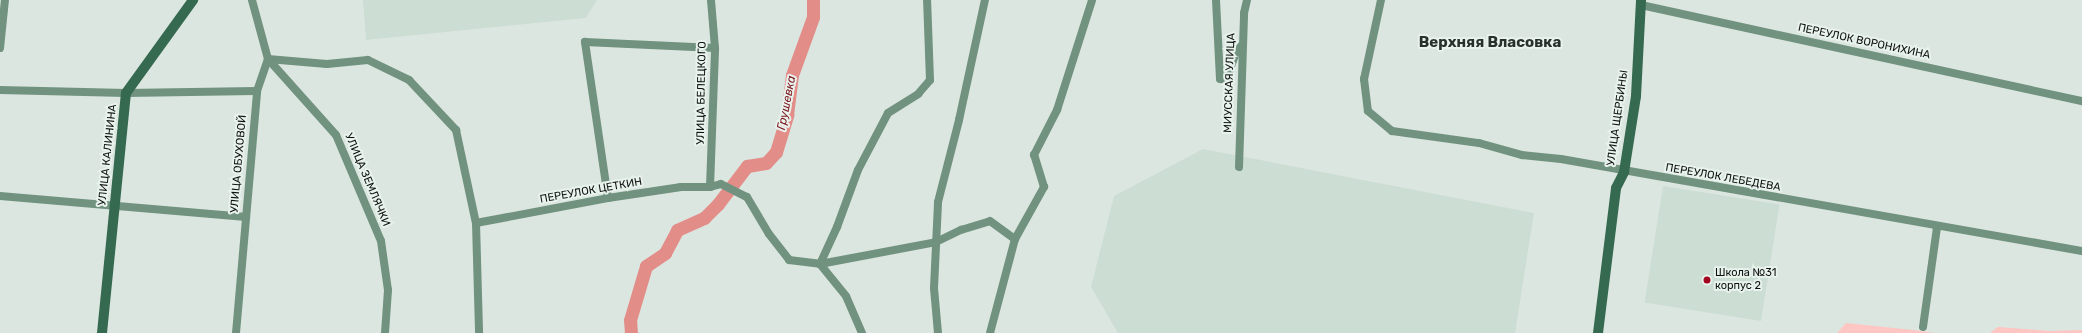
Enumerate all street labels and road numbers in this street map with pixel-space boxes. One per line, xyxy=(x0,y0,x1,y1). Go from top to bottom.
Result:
street label: ПЕРЕУЛОК ВОРОНИХИНА xyxy=(1797,22,1931,62)
street label: МИУССКАЯ УЛИЦА xyxy=(1222,33,1238,133)
street label: УЛИЦА БЕЛЕЦКОГО xyxy=(694,41,710,145)
street label: УЛИЦА ЩЕРБИНЫ xyxy=(1605,69,1631,167)
street label: УЛИЦА КАЛИНИНА xyxy=(96,104,120,206)
street label: УЛИЦА ОБУХОВОЙ xyxy=(228,114,250,214)
street label: УЛИЦА ЗЕМЛЯЧКИ xyxy=(341,131,393,229)
street label: ПЕРЕУЛОК ЛЕБЕДЕВА xyxy=(1664,161,1782,195)
street label: ПЕРЕУЛОК ЦЕТКИН xyxy=(539,176,643,206)

